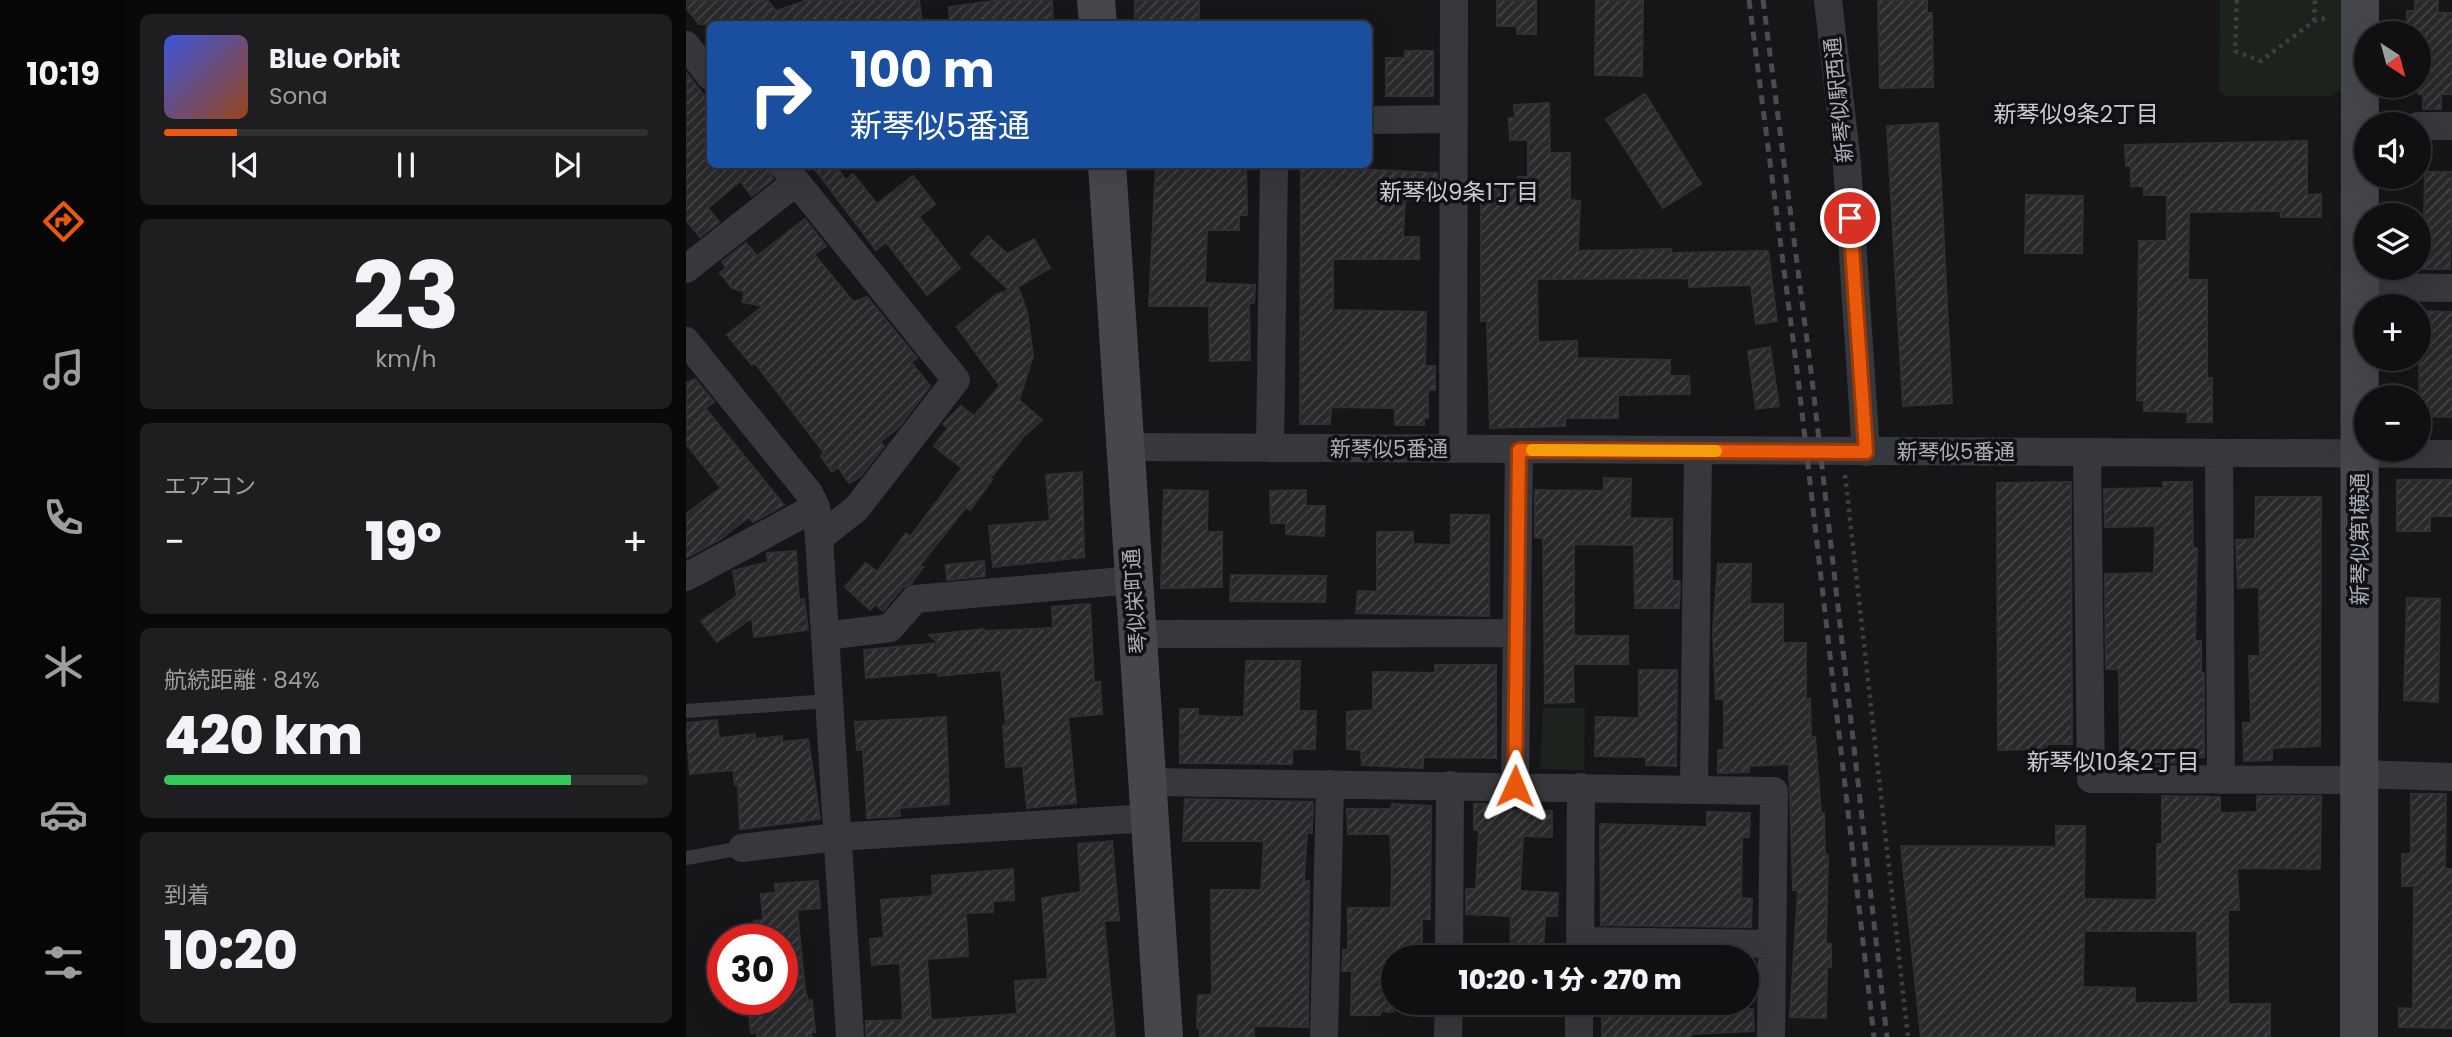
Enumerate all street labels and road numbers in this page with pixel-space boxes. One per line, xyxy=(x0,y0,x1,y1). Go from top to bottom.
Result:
street label: 新琴似駅西通 xyxy=(1817,36,1860,164)
street label: 新琴似5番通 xyxy=(1330,434,1448,463)
street label: 新琴似5番通 xyxy=(1897,437,2015,466)
street label: 新琴似第1横通 xyxy=(2345,473,2374,605)
street label: 琴似栄町通 xyxy=(1116,548,1153,654)

